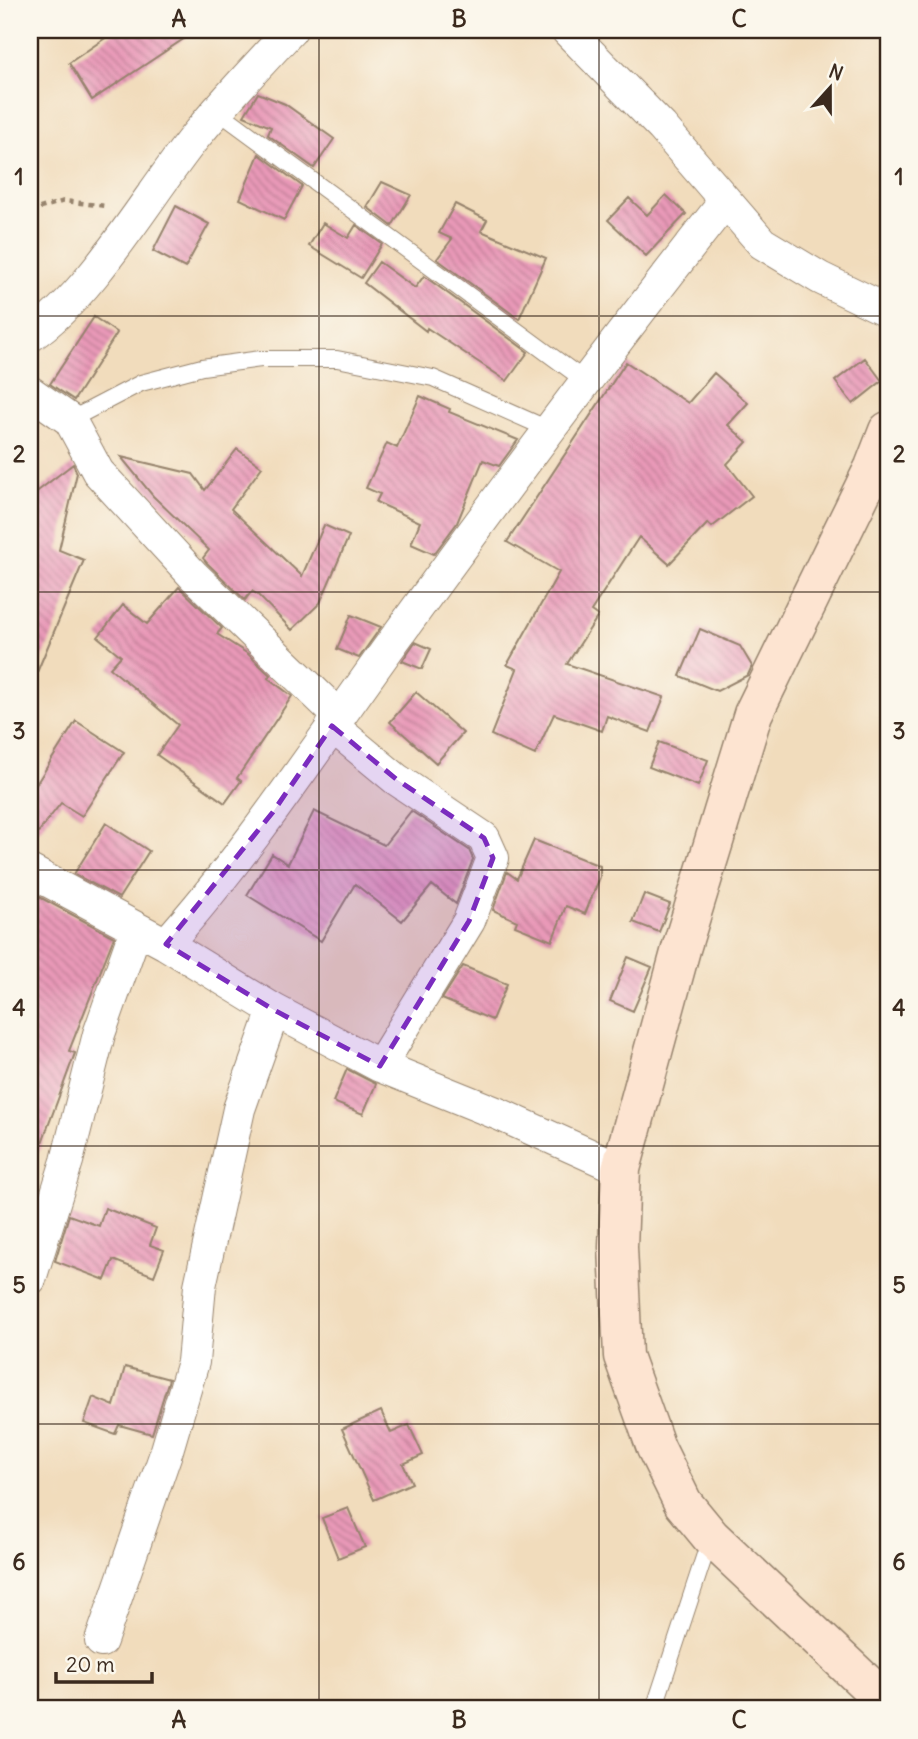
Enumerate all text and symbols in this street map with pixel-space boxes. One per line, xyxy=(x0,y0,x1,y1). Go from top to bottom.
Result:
text: A xyxy=(172,4,187,33)
text: B xyxy=(451,4,467,33)
text: C xyxy=(731,4,747,33)
north arrow xyxy=(796,52,866,122)
text: N xyxy=(826,59,847,86)
text: 1 xyxy=(14,162,24,191)
text: 1 xyxy=(894,162,904,191)
text: 2 xyxy=(13,439,26,468)
text: 2 xyxy=(893,439,906,468)
text: 3 xyxy=(12,716,26,745)
text: 3 xyxy=(892,716,906,745)
text: 4 xyxy=(12,993,26,1022)
text: 4 xyxy=(892,993,906,1022)
text: 5 xyxy=(12,1270,26,1299)
text: 5 xyxy=(892,1270,906,1299)
text: 6 xyxy=(12,1547,26,1576)
text: 6 xyxy=(892,1547,906,1576)
scale bar xyxy=(56,1641,152,1685)
text: 20 m xyxy=(66,1651,115,1678)
text: A xyxy=(172,1705,187,1734)
text: B xyxy=(451,1705,467,1734)
text: C xyxy=(731,1705,747,1734)

